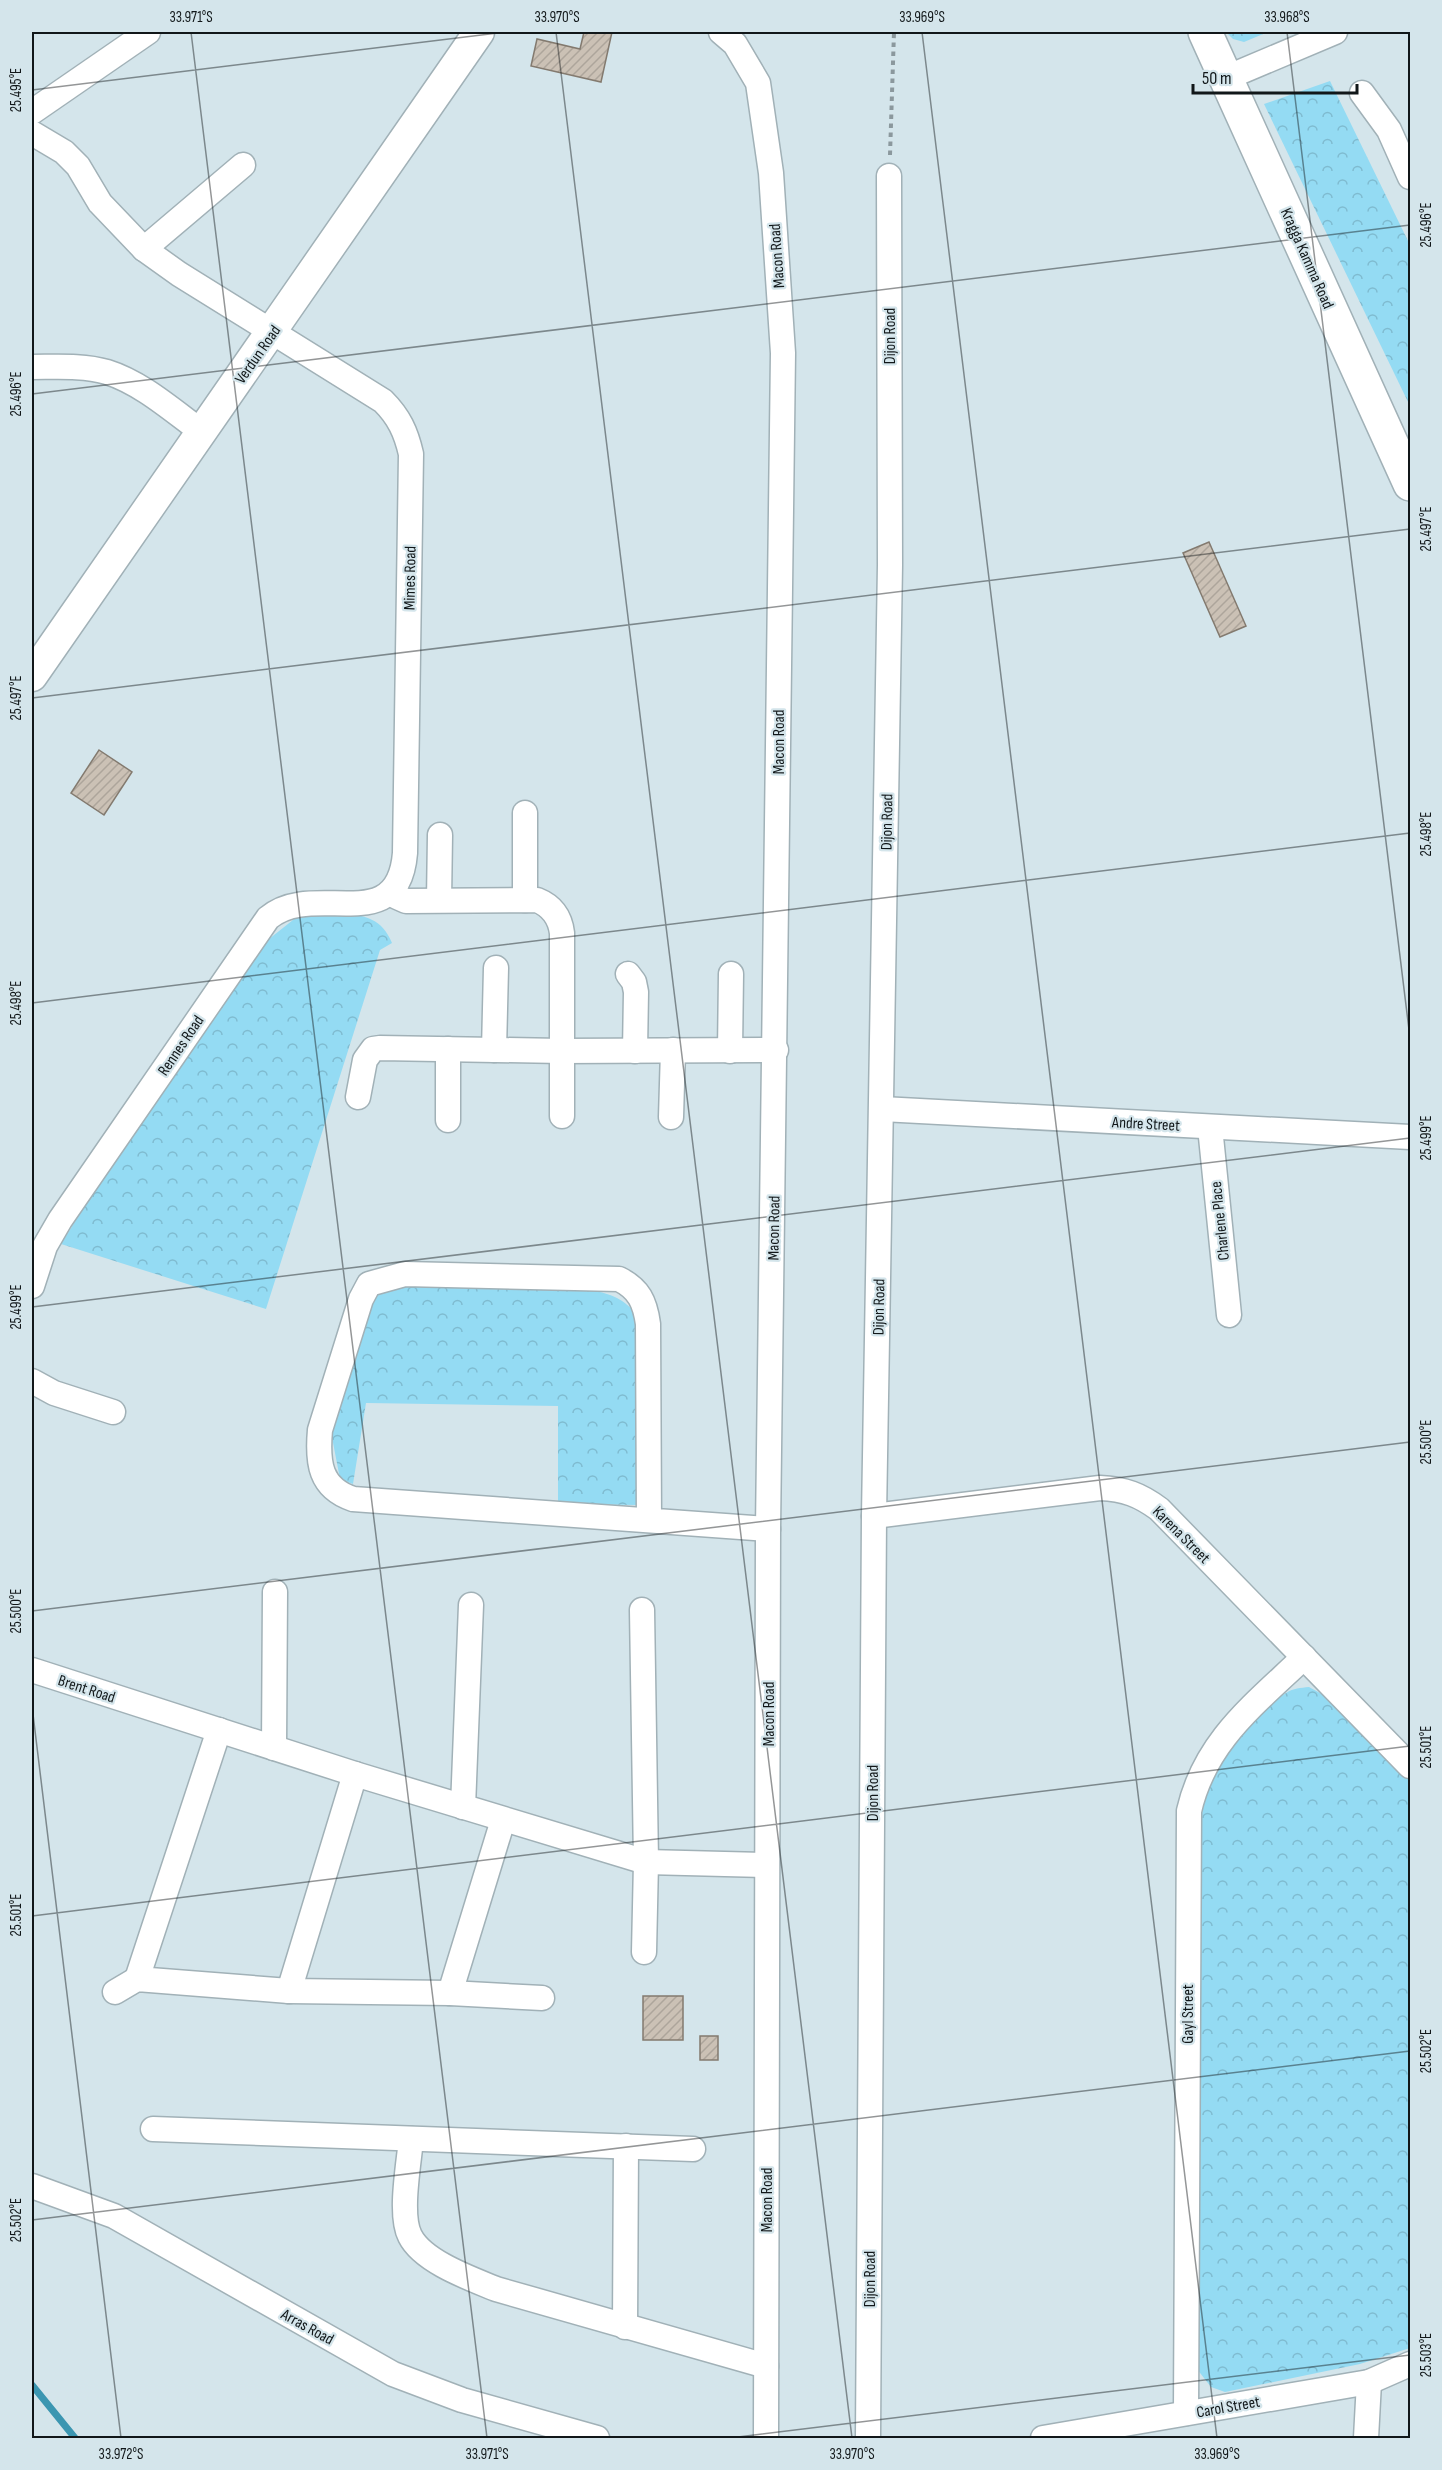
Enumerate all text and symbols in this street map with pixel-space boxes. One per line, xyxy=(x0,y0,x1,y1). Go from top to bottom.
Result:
text: 33.971°S xyxy=(169,8,213,27)
text: 33.970°S xyxy=(534,8,580,27)
text: 33.969°S xyxy=(899,8,945,27)
text: 33.968°S xyxy=(1264,8,1310,27)
scale bar xyxy=(1193,57,1356,95)
text: 25.495°E xyxy=(7,68,26,112)
text: 50 m xyxy=(1202,68,1232,89)
text: 25.496°E xyxy=(1417,202,1436,248)
street label: Kragga Kamma Road xyxy=(1276,205,1337,312)
street label: Macon Road xyxy=(766,223,789,289)
street label: Dijon Road xyxy=(881,308,900,364)
street label: Verdun Road xyxy=(231,322,285,388)
text: 25.496°E xyxy=(7,371,26,417)
text: 25.497°E xyxy=(1417,506,1436,552)
street label: Mimes Road xyxy=(400,546,421,610)
text: 25.497°E xyxy=(7,675,26,721)
street label: Macon Road xyxy=(770,710,789,774)
street label: Dijon Road xyxy=(878,794,897,850)
text: 25.498°E xyxy=(1417,812,1436,856)
text: 25.498°E xyxy=(7,981,26,1025)
street label: Rennes Road xyxy=(154,1012,208,1080)
street label: Andre Street xyxy=(1111,1113,1180,1136)
text: 25.499°E xyxy=(1417,1115,1436,1161)
street label: Charlene Place xyxy=(1207,1180,1234,1261)
street label: Macon Road xyxy=(764,1196,785,1261)
street label: Dijon Road xyxy=(870,1279,889,1335)
text: 25.499°E xyxy=(7,1284,26,1330)
text: 25.500°E xyxy=(1417,1420,1436,1464)
street label: Karena Street xyxy=(1148,1502,1214,1568)
text: 25.500°E xyxy=(7,1589,26,1633)
street label: Brent Road xyxy=(56,1671,117,1708)
street label: Macon Road xyxy=(760,1682,779,1746)
text: 25.501°E xyxy=(1417,1726,1436,1768)
street label: Dijon Road xyxy=(864,1765,883,1821)
text: 25.501°E xyxy=(7,1894,26,1936)
street label: Gayl Street xyxy=(1179,1984,1198,2044)
text: 25.502°E xyxy=(1417,2029,1436,2073)
street label: Macon Road xyxy=(758,2168,777,2232)
text: 25.502°E xyxy=(7,2198,26,2242)
street label: Dijon Road xyxy=(861,2251,880,2307)
street label: Arras Road xyxy=(277,2305,337,2349)
text: 25.503°E xyxy=(1417,2333,1436,2377)
street label: Carol Street xyxy=(1195,2393,1261,2422)
text: 33.972°S xyxy=(99,2445,143,2464)
text: 33.971°S xyxy=(465,2445,509,2464)
text: 33.970°S xyxy=(829,2445,875,2464)
text: 33.969°S xyxy=(1194,2445,1240,2464)

